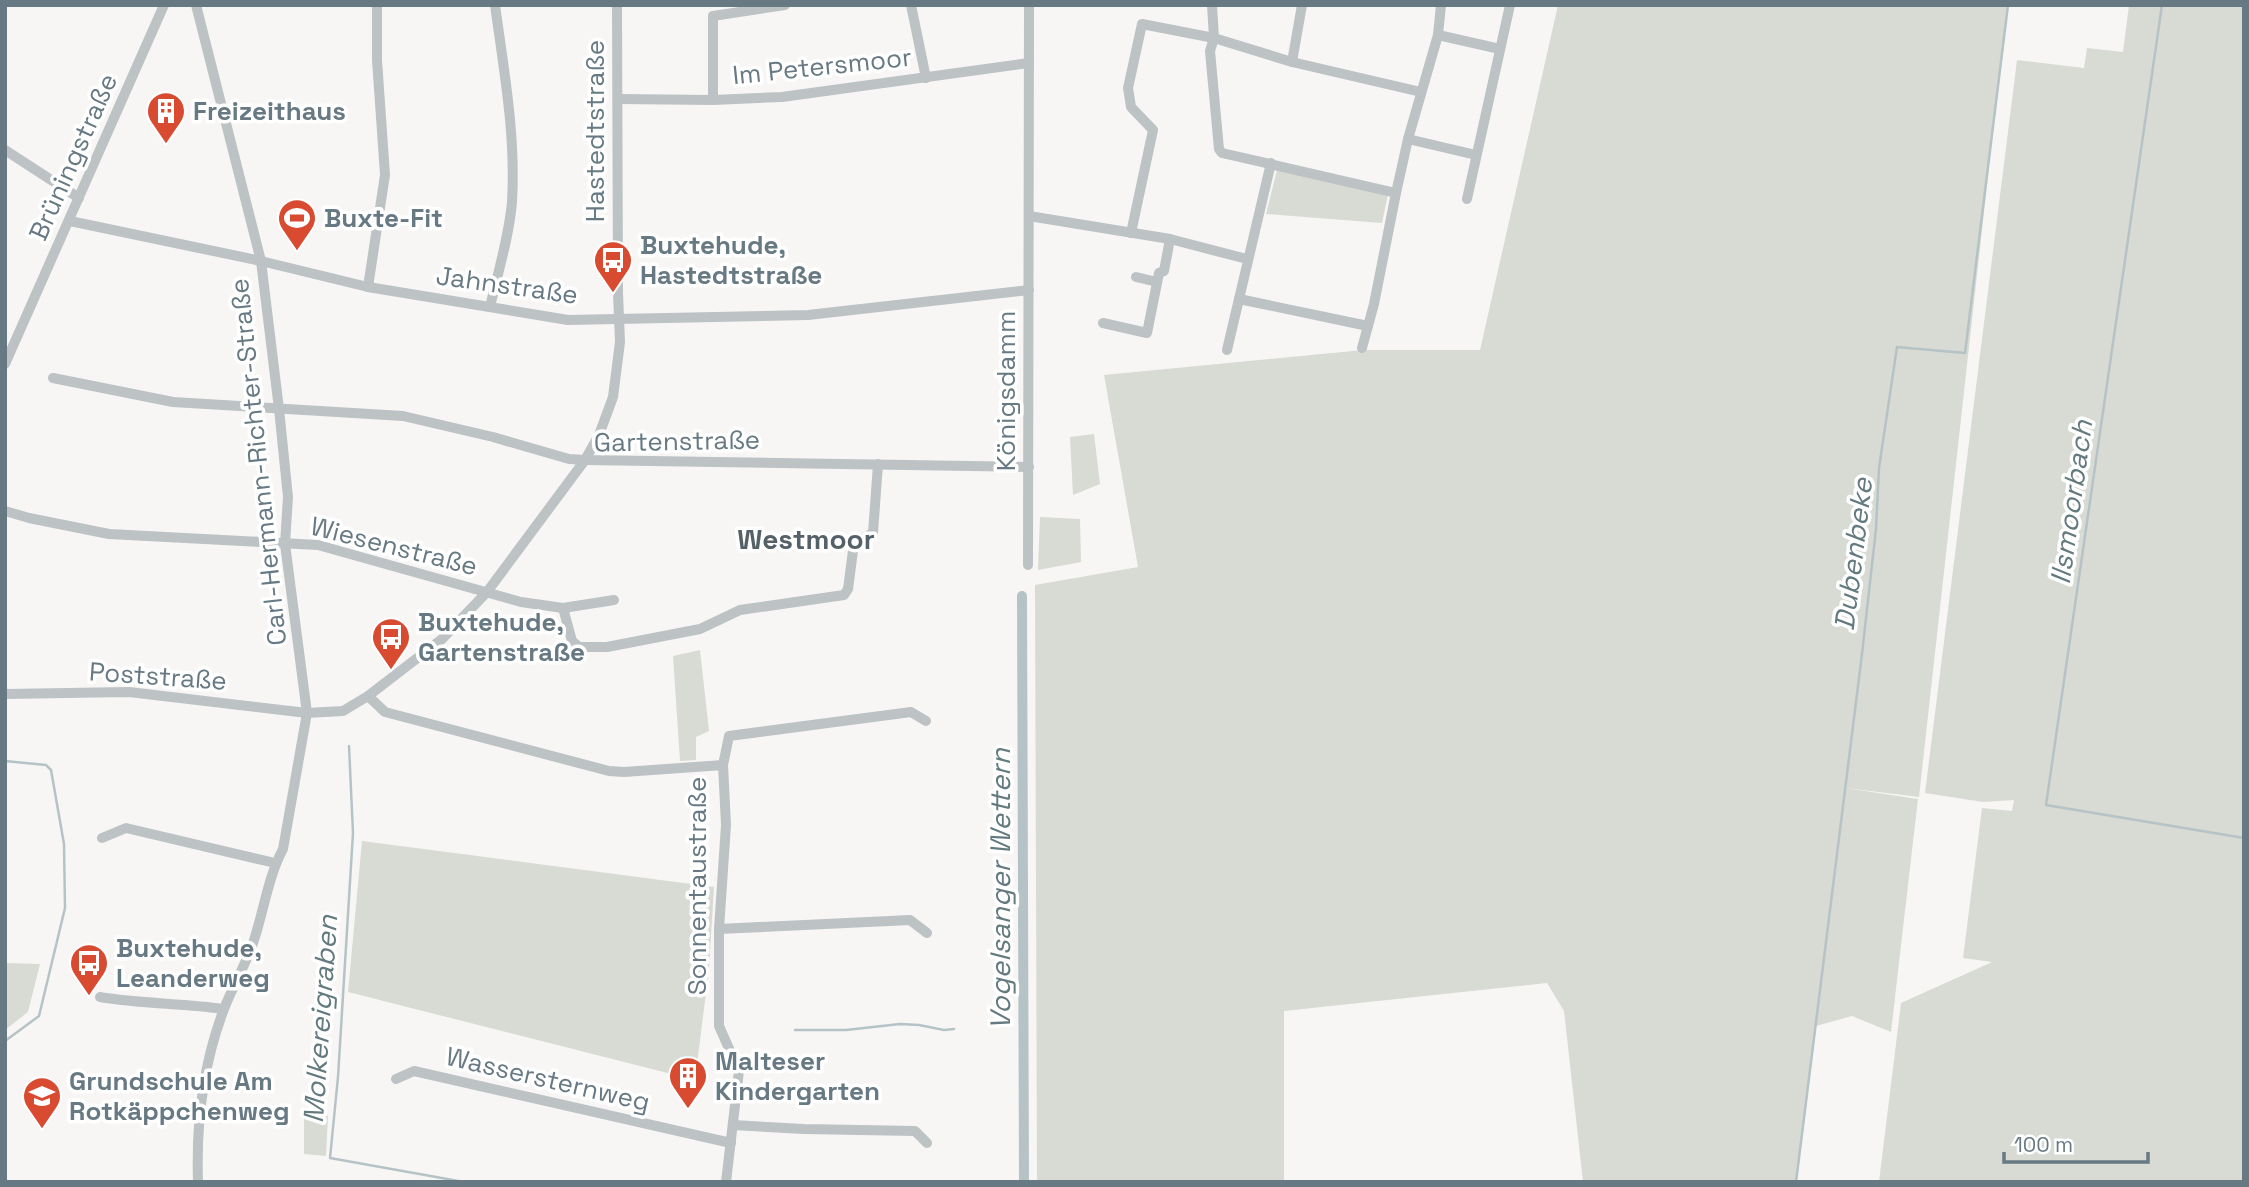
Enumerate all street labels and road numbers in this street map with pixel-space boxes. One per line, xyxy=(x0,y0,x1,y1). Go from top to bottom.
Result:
street label: Hastedtstraße xyxy=(578,40,612,222)
street label: Im Petersmoor xyxy=(731,40,913,92)
street label: Brüningstraße xyxy=(21,68,125,246)
street label: Jahnstraße xyxy=(434,258,580,312)
street label: Carl-Hermann-Richter-Straße xyxy=(222,277,294,647)
street label: Königsdamm xyxy=(989,311,1023,471)
street label: Gartenstraße xyxy=(594,423,760,459)
street label: Wiesenstraße xyxy=(307,509,481,583)
street label: Poststraße xyxy=(88,654,228,698)
street label: Sonnentaustraße xyxy=(680,777,714,995)
street label: Wassersternweg xyxy=(443,1039,653,1119)

